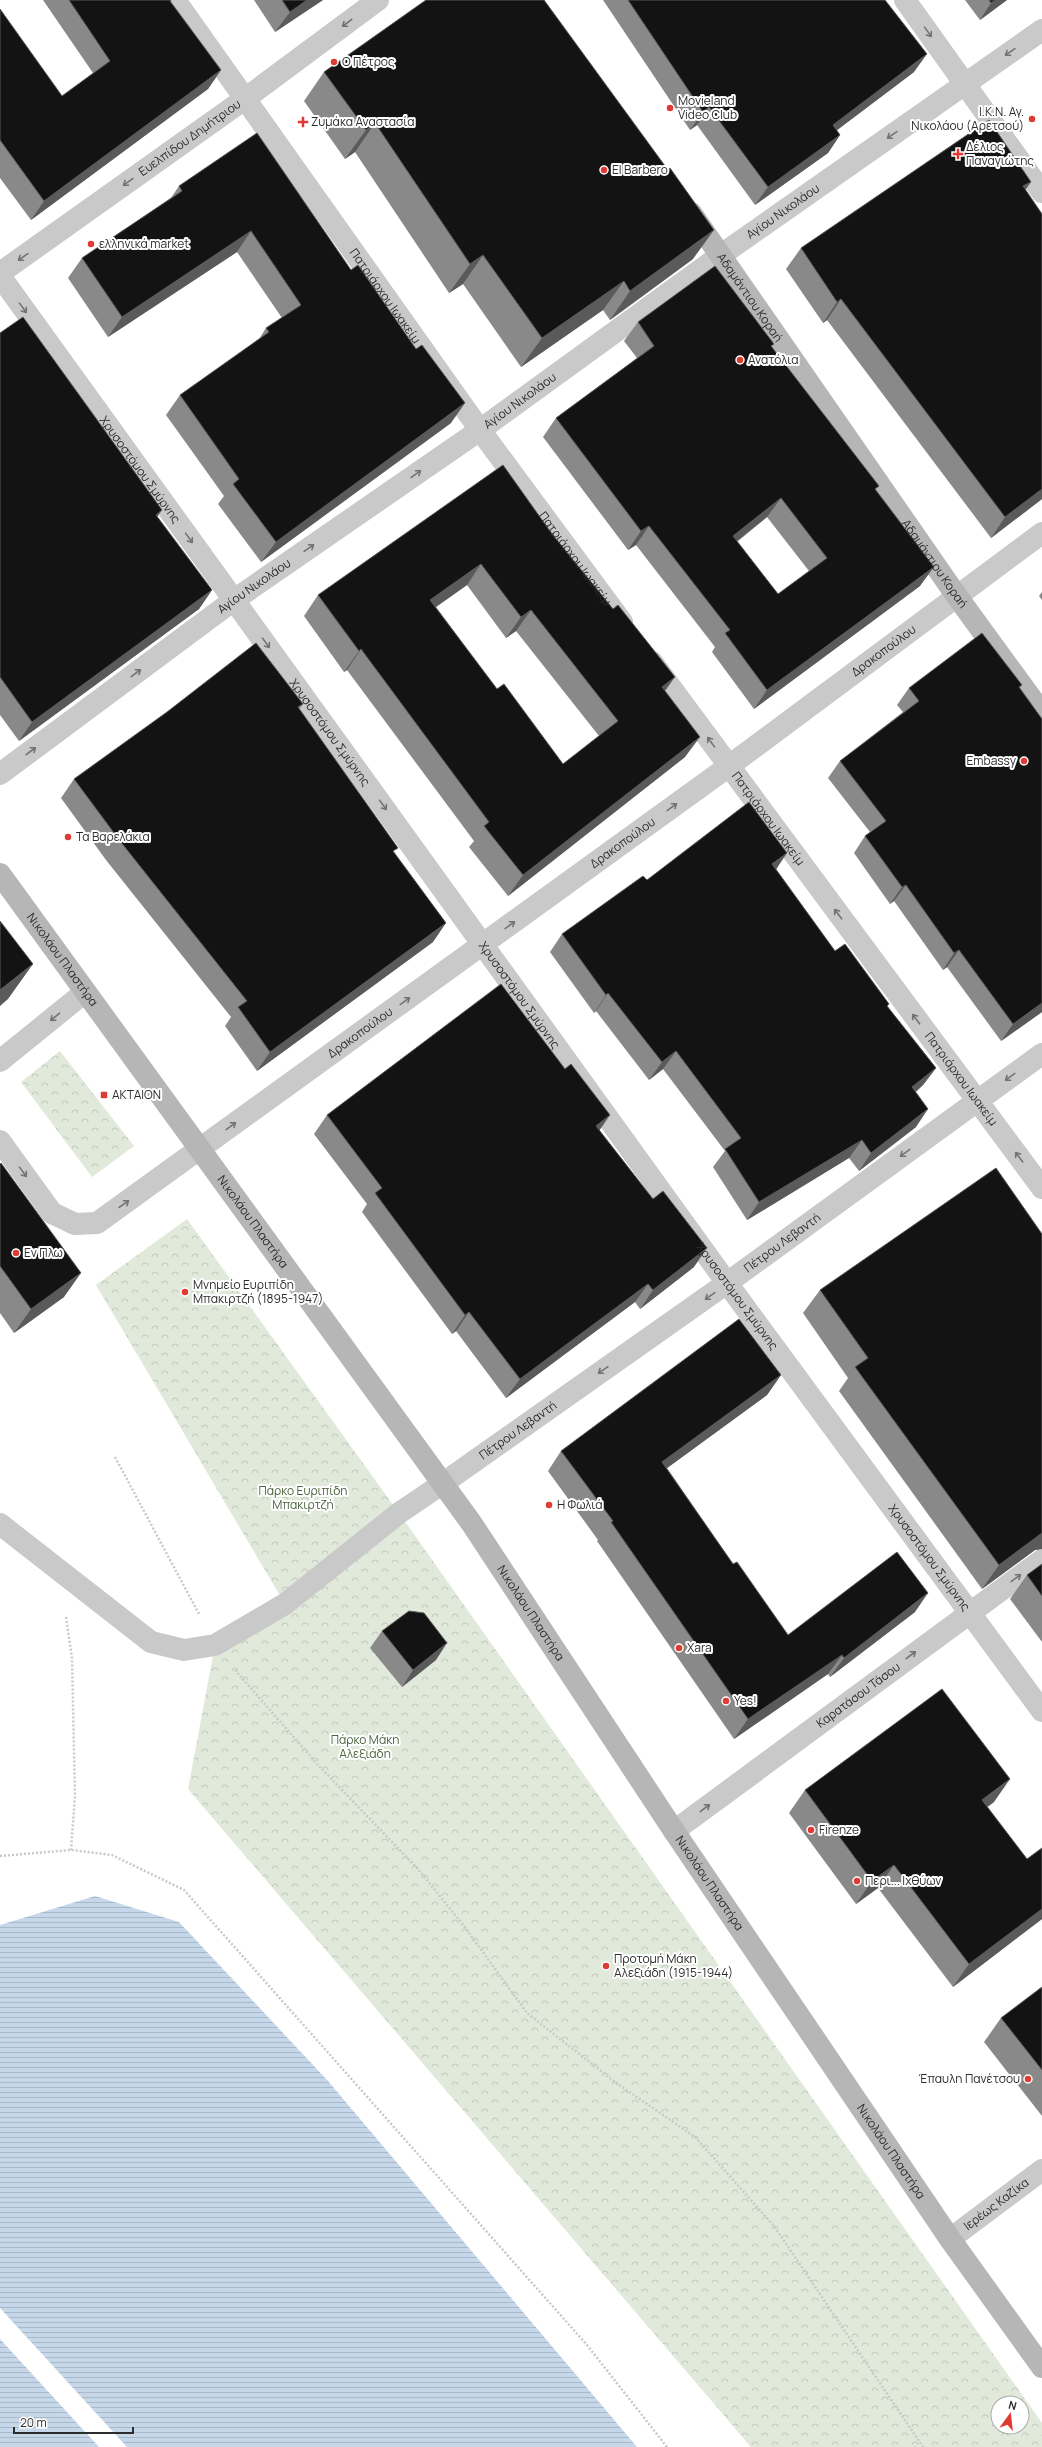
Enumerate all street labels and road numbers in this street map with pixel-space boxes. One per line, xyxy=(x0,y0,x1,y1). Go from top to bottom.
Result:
street label: Ευελπίδου Δημήτριου xyxy=(135,95,244,180)
street label: Αγίου Νικολάου xyxy=(742,180,823,243)
street label: Πατριάρχου Ιωακείμ xyxy=(346,245,425,347)
street label: Αδαμάντιου Κοραή xyxy=(713,249,787,345)
street label: Αγίου Νικολάου xyxy=(480,368,559,433)
street label: Χρυσοστόμου Σμύρνης xyxy=(96,412,185,527)
street label: Πατριάρχου Ιωακείμ xyxy=(535,508,616,609)
street label: Αδαμάντιου Κοραή xyxy=(898,516,972,611)
street label: Αγίου Νικολάου xyxy=(214,554,294,618)
street label: Δρακοπούλου xyxy=(847,621,919,680)
street label: Χρυσοστόμου Σμύρνης xyxy=(285,675,375,790)
street label: Πατριάρχου Ιωακείμ xyxy=(728,768,809,869)
street label: Δρακοπούλου xyxy=(586,813,658,872)
street label: Νικολάου Πλαστήρα xyxy=(23,909,102,1009)
street label: Χρυσοστόμου Σμύρνης xyxy=(475,938,564,1052)
street label: Δρακοπούλου xyxy=(324,1003,396,1062)
street label: Πατριάρχου Ιωακείμ xyxy=(921,1028,1002,1129)
street label: Νικολάου Πλαστήρα xyxy=(213,1172,293,1272)
street label: Πέτρου Λεβαντή xyxy=(740,1209,824,1276)
street label: Χρυσοστόμου Σμύρνης xyxy=(693,1239,783,1353)
street label: Πέτρου Λεβαντή xyxy=(476,1397,560,1463)
street label: Χρυσοστόμου Σμύρνης xyxy=(885,1501,975,1614)
street label: Νικολάου Πλαστήρα xyxy=(493,1562,569,1664)
street label: Καρατάσου Τάσου xyxy=(813,1658,904,1731)
street label: Νικολάου Πλαστήρα xyxy=(672,1832,748,1934)
street label: Νικολάου Πλαστήρα xyxy=(853,2101,930,2202)
street label: Ιερέως Καζίκα xyxy=(960,2174,1032,2234)

